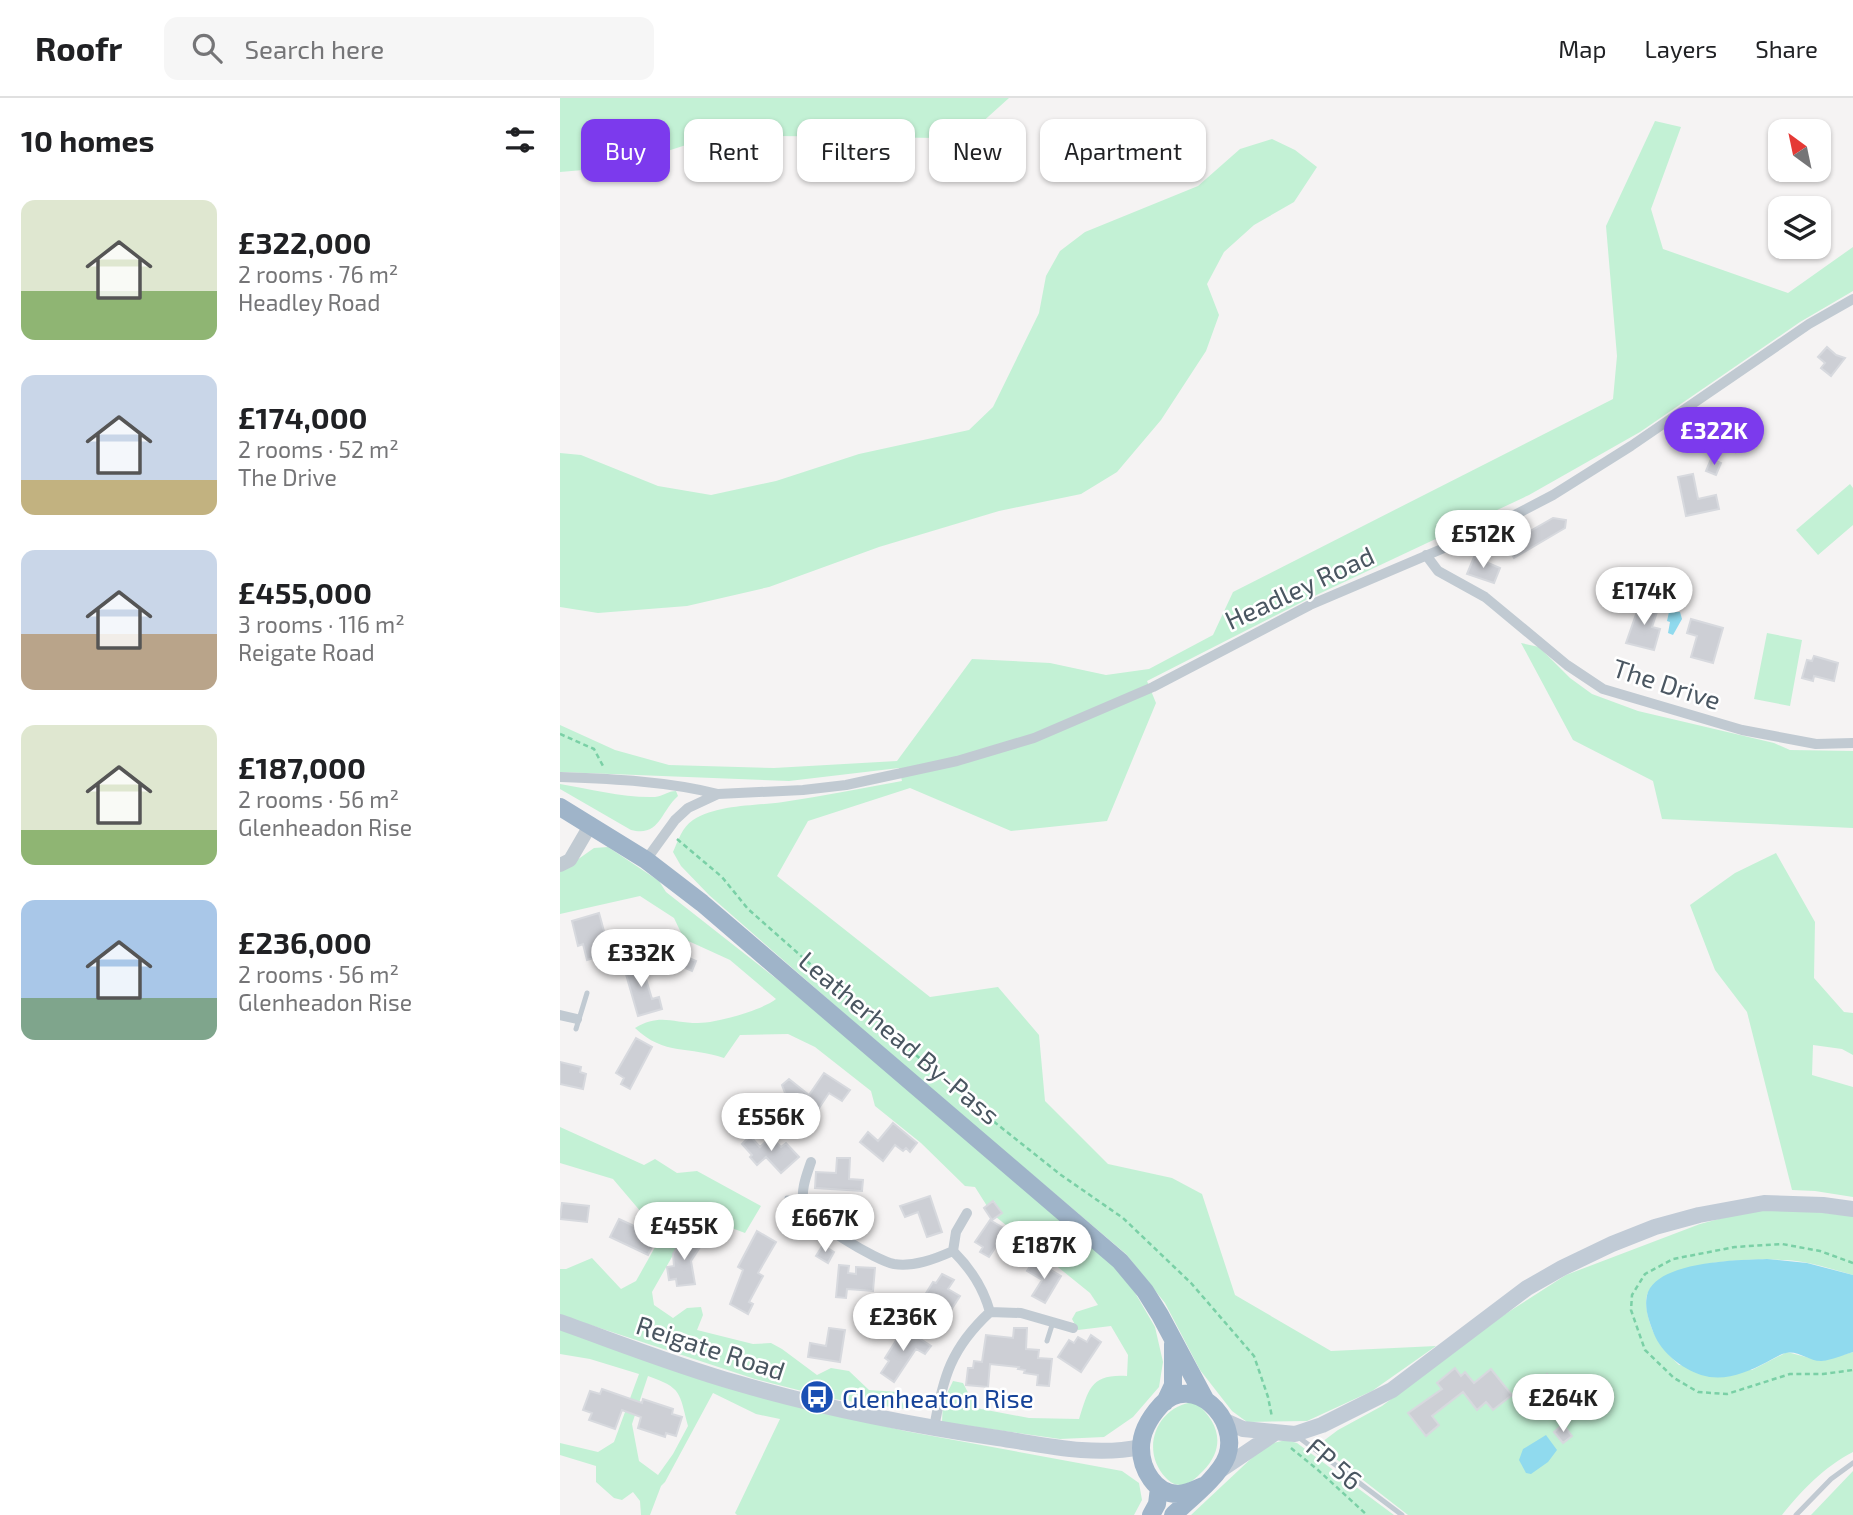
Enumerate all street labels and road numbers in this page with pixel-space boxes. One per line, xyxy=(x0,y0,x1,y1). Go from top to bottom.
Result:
street label: Headley Road xyxy=(1220,539,1378,635)
street label: The Drive xyxy=(1609,651,1725,715)
street label: Leatherhead By-Pass xyxy=(793,944,1007,1130)
street label: Reigate Road xyxy=(633,1308,789,1386)
street label: FP 56 xyxy=(1301,1430,1369,1496)

